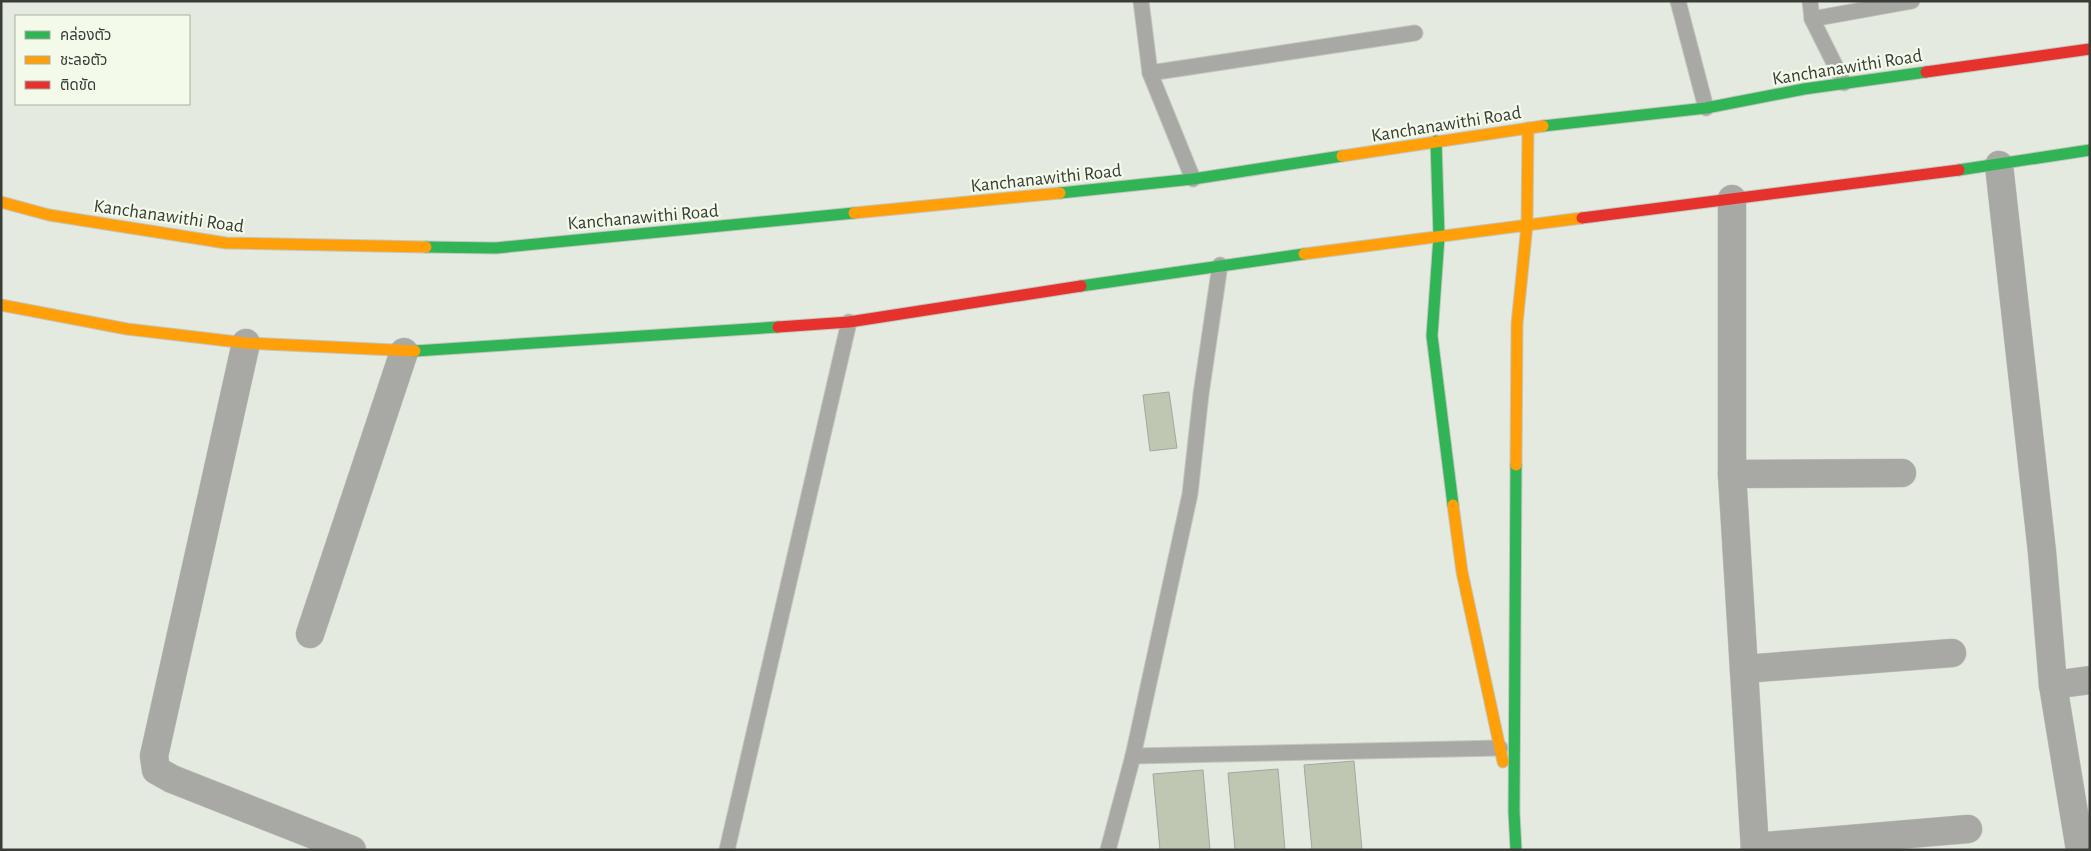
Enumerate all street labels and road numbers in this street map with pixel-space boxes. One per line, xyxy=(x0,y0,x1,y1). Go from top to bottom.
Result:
street label: Kanchanawithi Road xyxy=(1771,46,1924,89)
street label: Kanchanawithi Road xyxy=(1370,103,1523,146)
street label: Kanchanawithi Road xyxy=(970,161,1123,196)
street label: Kanchanawithi Road xyxy=(92,197,245,236)
street label: Kanchanawithi Road xyxy=(567,201,720,234)

